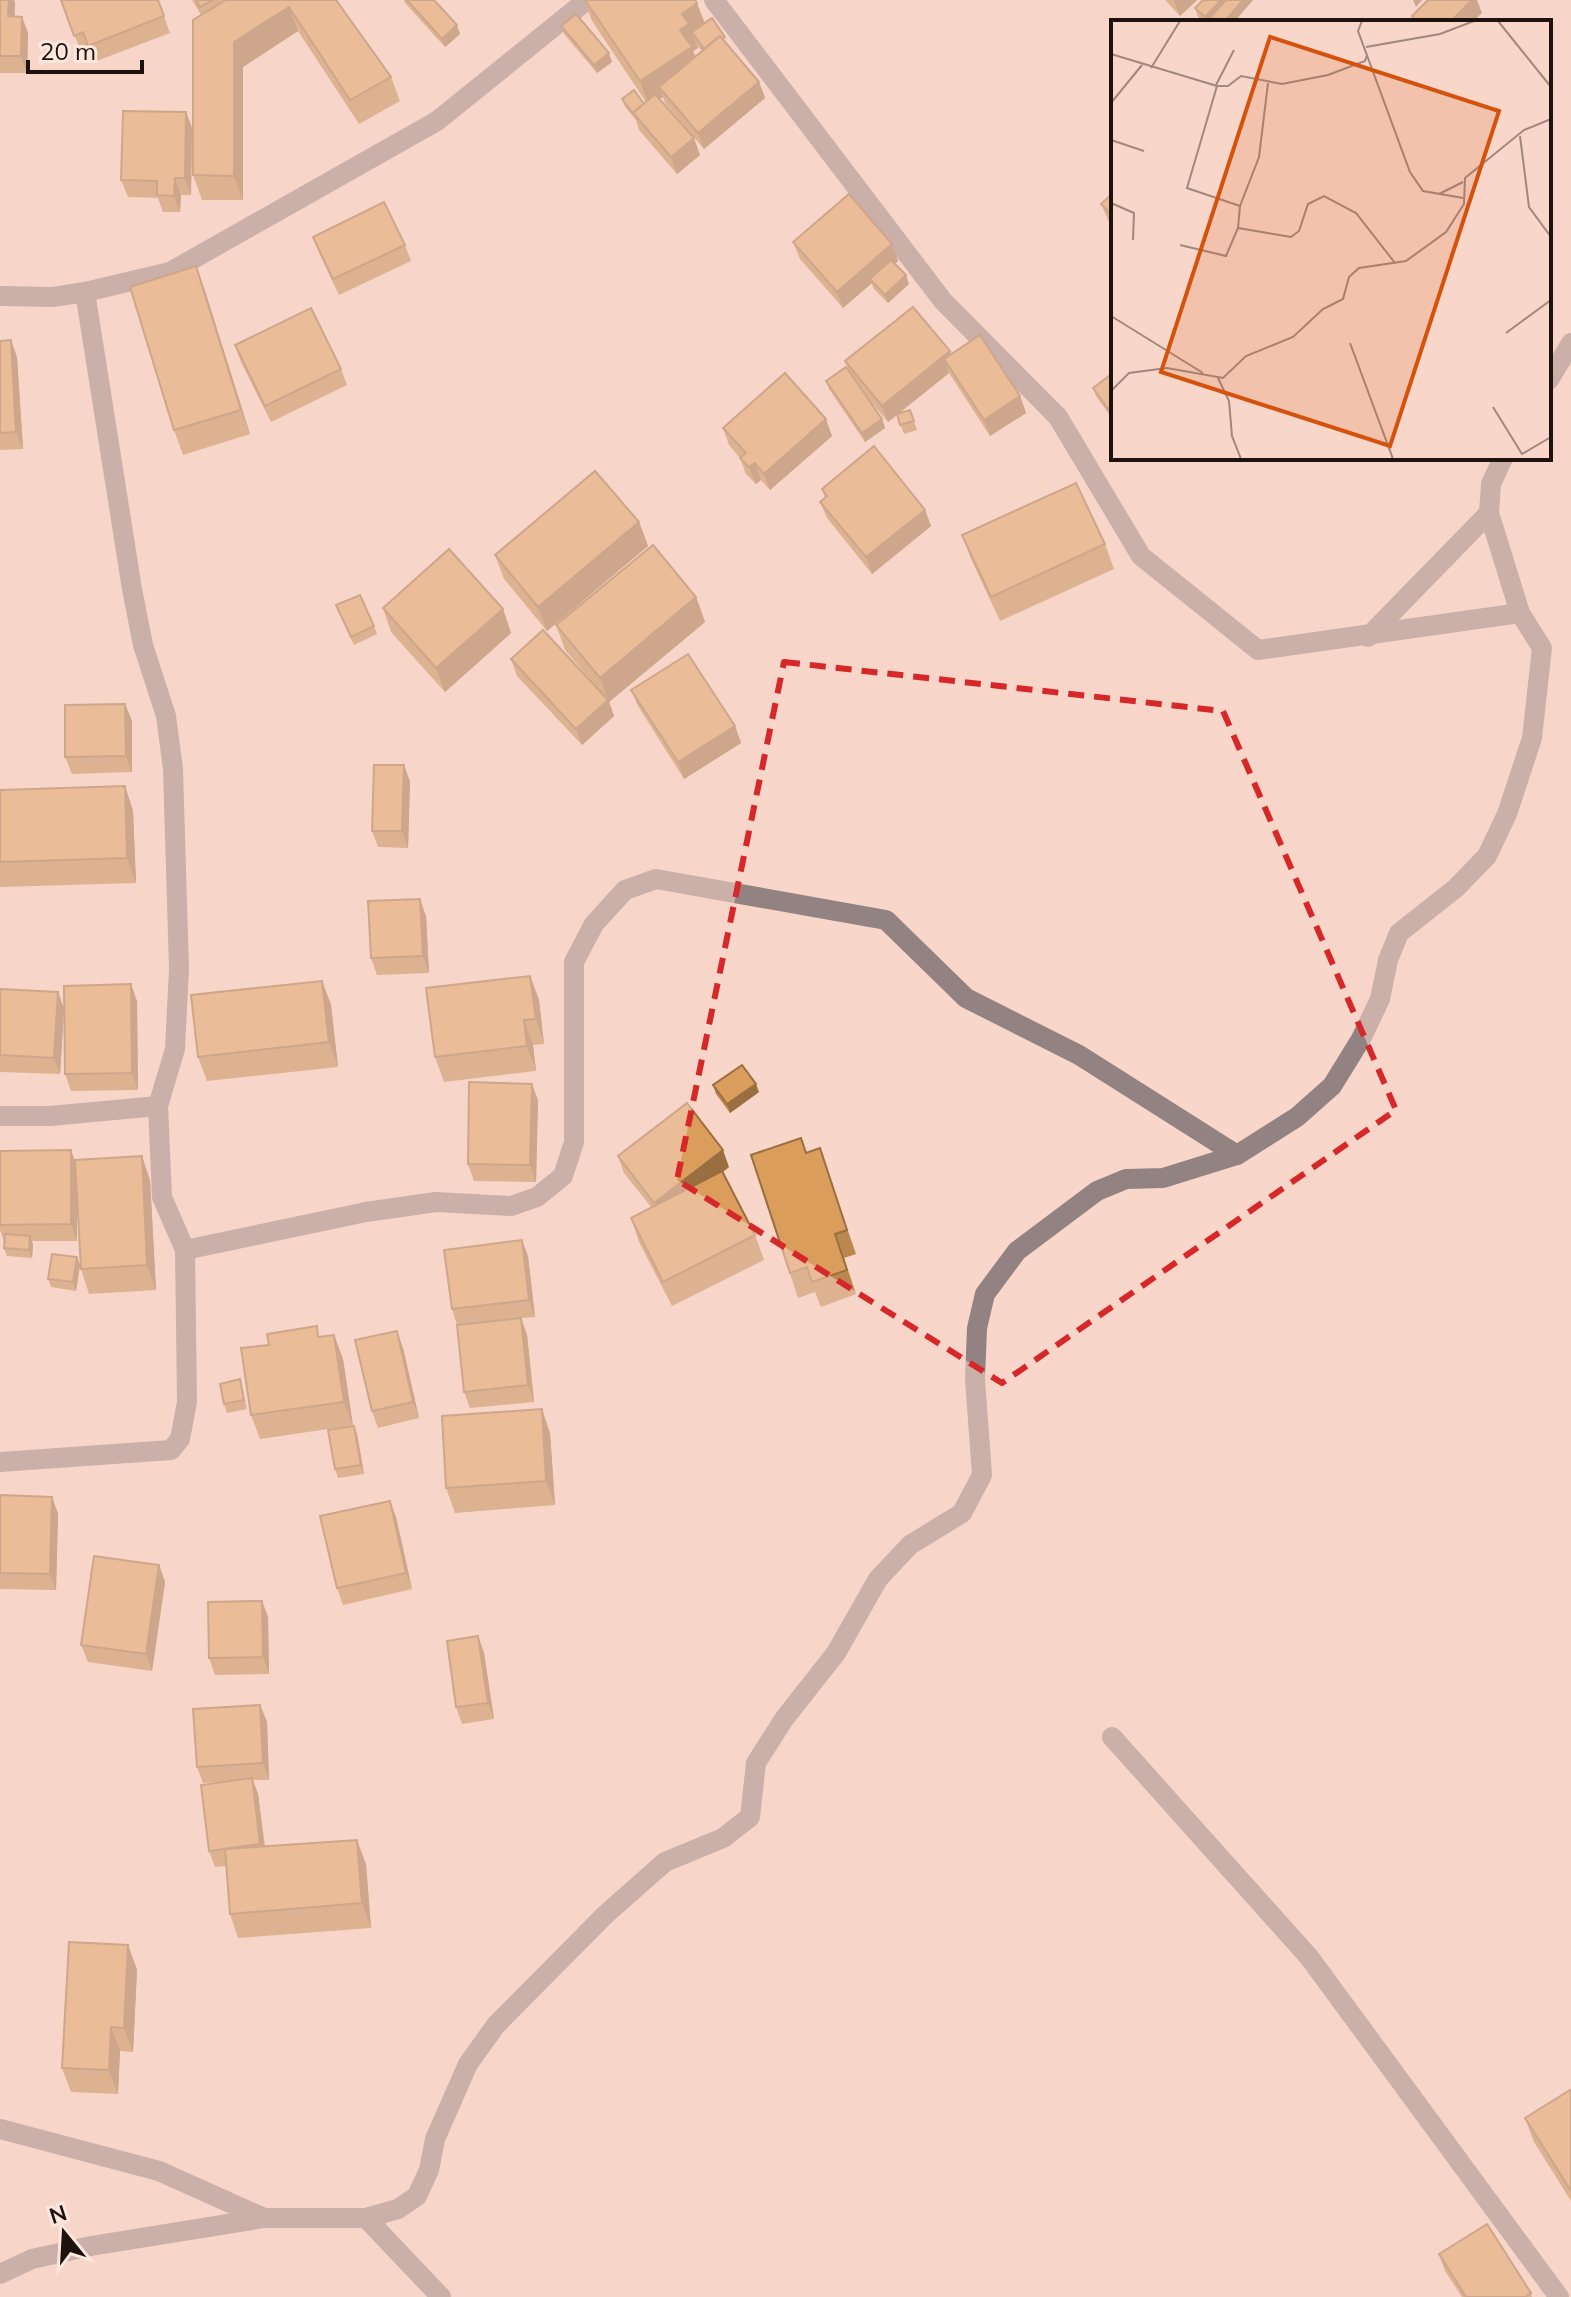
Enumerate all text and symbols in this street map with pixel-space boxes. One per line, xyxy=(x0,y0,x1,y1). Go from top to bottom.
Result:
inset map xyxy=(1111,20,1551,460)
scale bar xyxy=(28,24,142,74)
text: 20 m xyxy=(40,36,96,66)
north arrow xyxy=(24,2193,104,2273)
text: N xyxy=(46,2198,70,2230)

